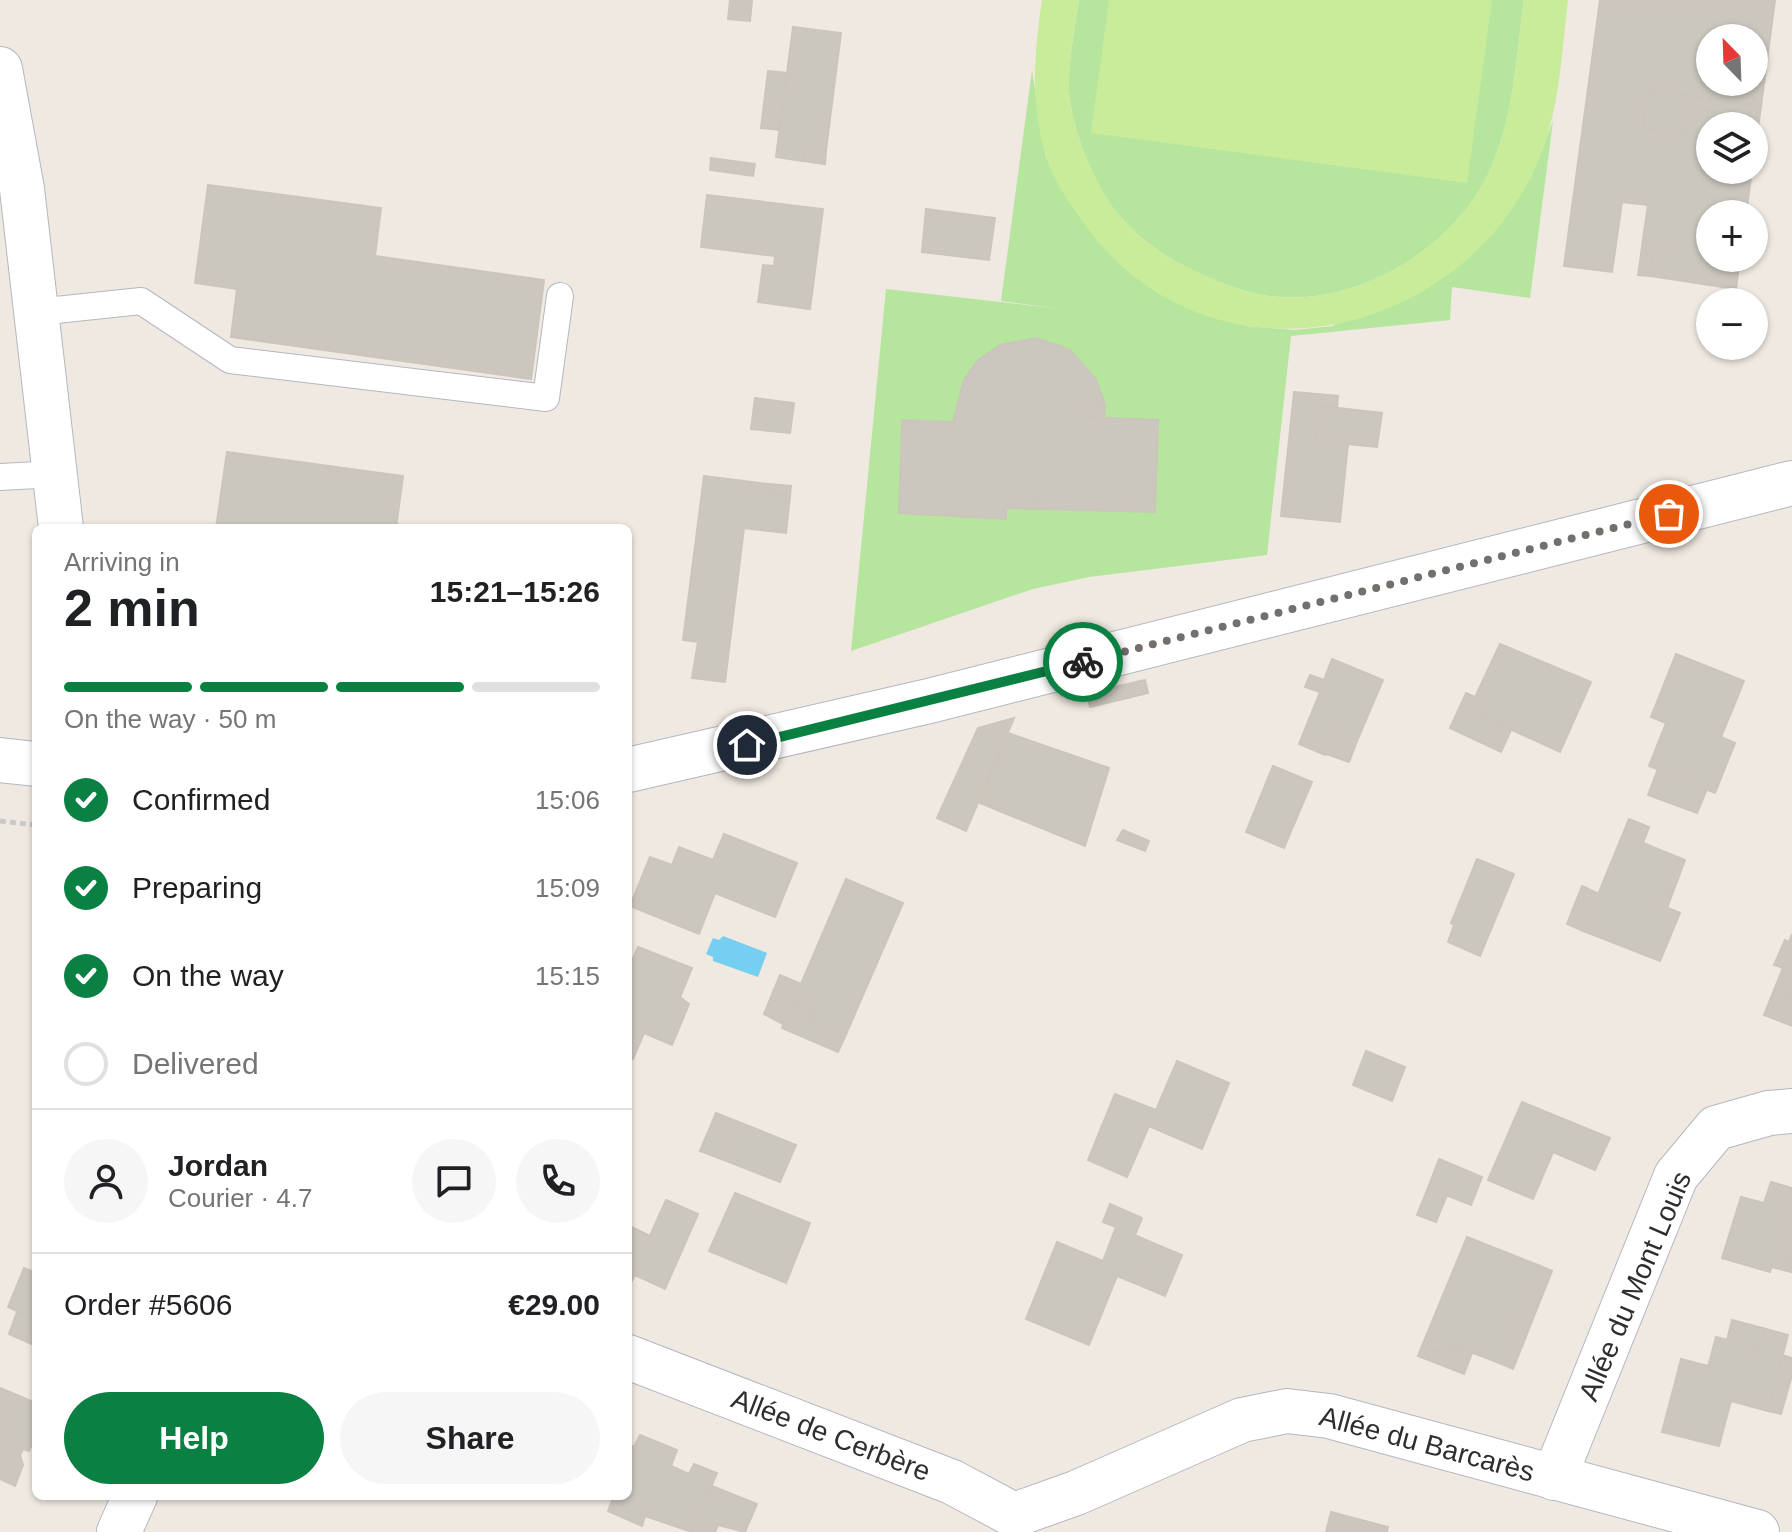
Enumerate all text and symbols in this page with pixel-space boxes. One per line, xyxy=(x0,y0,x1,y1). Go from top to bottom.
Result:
north arrow xyxy=(1696,24,1768,96)
map controls xyxy=(1696,24,1768,360)
button: layers xyxy=(1696,112,1768,184)
button: + xyxy=(1696,200,1768,272)
button: − xyxy=(1696,288,1768,360)
pin xyxy=(1635,480,1703,548)
icon: bag xyxy=(1647,492,1691,536)
text: Arriving in xyxy=(64,547,180,577)
text: 15:21–15:26 xyxy=(430,575,600,608)
text: 2 min xyxy=(64,579,200,637)
courier xyxy=(1043,622,1123,702)
icon: bike xyxy=(1061,640,1105,684)
text: On the way · 50 m xyxy=(64,704,276,734)
pin xyxy=(713,711,781,779)
icon: home xyxy=(725,723,769,767)
icon: check xyxy=(64,778,108,822)
text: Confirmed xyxy=(132,783,270,816)
text: 15:06 xyxy=(535,785,600,815)
icon: check xyxy=(64,866,108,910)
text: Preparing xyxy=(132,871,262,904)
text: 15:09 xyxy=(535,873,600,903)
icon: check xyxy=(64,954,108,998)
text: On the way xyxy=(132,959,284,992)
text: 15:15 xyxy=(535,961,600,991)
text: Delivered xyxy=(132,1047,259,1080)
button: person xyxy=(64,1139,148,1223)
button: chat xyxy=(412,1139,496,1223)
button: phone xyxy=(516,1139,600,1223)
text: Jordan xyxy=(168,1149,268,1182)
street label: Allée du Mont Louis xyxy=(1573,1167,1697,1405)
text: Courier · 4.7 xyxy=(168,1183,313,1213)
text: Order #5606 xyxy=(64,1288,232,1321)
text: €29.00 xyxy=(508,1288,600,1321)
street label: Allée de Cerbère xyxy=(727,1383,935,1487)
button: Help xyxy=(64,1392,324,1484)
button: Share xyxy=(340,1392,600,1484)
street label: Allée du Barcarès xyxy=(1316,1400,1538,1488)

